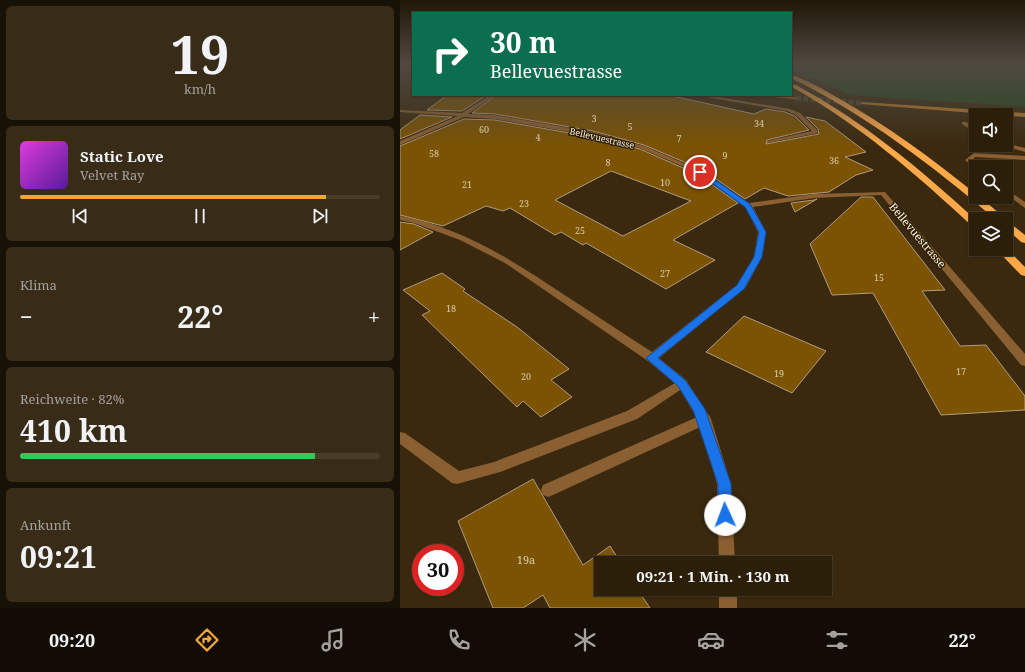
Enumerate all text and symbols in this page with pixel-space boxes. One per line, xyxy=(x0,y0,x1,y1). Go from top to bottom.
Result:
text: 19 xyxy=(171,18,229,89)
text: 30 m xyxy=(490,23,557,61)
icon: right xyxy=(424,28,476,80)
text: Bellevuestrasse xyxy=(490,59,622,83)
text: km/h xyxy=(184,80,216,98)
map controls xyxy=(969,108,1013,256)
button: sound xyxy=(969,108,1013,152)
house number: 3 xyxy=(591,112,597,125)
house number: 34 xyxy=(754,117,764,130)
house number: 5 xyxy=(627,120,633,133)
house number: 60 xyxy=(479,123,489,136)
street label: Bellevuestrasse xyxy=(568,124,636,152)
house number: 4 xyxy=(535,131,541,144)
house number: 7 xyxy=(676,132,682,145)
text: Static Love xyxy=(80,146,164,166)
house number: 58 xyxy=(429,147,439,160)
house number: 9 xyxy=(722,149,728,162)
house number: 36 xyxy=(829,154,839,167)
pin xyxy=(683,155,717,189)
house number: 8 xyxy=(605,156,611,169)
button: search xyxy=(969,160,1013,204)
icon: arrive xyxy=(689,161,711,183)
text: Velvet Ray xyxy=(80,166,144,184)
house number: 10 xyxy=(660,176,670,189)
house number: 21 xyxy=(462,178,472,191)
house number: 23 xyxy=(519,197,529,210)
street label: Bellevuestrasse xyxy=(886,199,950,271)
icon: previous xyxy=(69,205,91,227)
icon: pause xyxy=(189,205,211,227)
icon: next xyxy=(309,205,331,227)
button: layers xyxy=(969,212,1013,256)
house number: 25 xyxy=(575,224,585,237)
house number: 27 xyxy=(660,267,670,280)
house number: 15 xyxy=(874,271,884,284)
text: Klima xyxy=(20,276,57,294)
text: 22° xyxy=(177,296,223,337)
text: − xyxy=(20,301,33,331)
text: + xyxy=(368,301,380,331)
house number: 18 xyxy=(446,302,456,315)
house number: 17 xyxy=(956,365,966,378)
house number: 19 xyxy=(774,367,784,380)
house number: 20 xyxy=(521,370,531,383)
text: Reichweite · 82% xyxy=(20,390,124,408)
text: 410 km xyxy=(20,410,127,451)
position arrow xyxy=(704,494,746,536)
text: Ankunft xyxy=(20,516,71,534)
text: 09:21 xyxy=(20,536,97,577)
speed limit sign: 30 xyxy=(412,544,464,596)
house number: 19a xyxy=(517,552,535,567)
text: 09:21 · 1 Min. · 130 m xyxy=(636,566,790,586)
icon: directions xyxy=(193,626,221,654)
icon: music xyxy=(319,626,347,654)
icon: phone xyxy=(445,626,473,654)
icon: climate xyxy=(571,626,599,654)
icon: car xyxy=(697,626,725,654)
icon: filters xyxy=(823,626,851,654)
text: 09:20 xyxy=(49,628,95,652)
text: 22° xyxy=(948,628,976,652)

